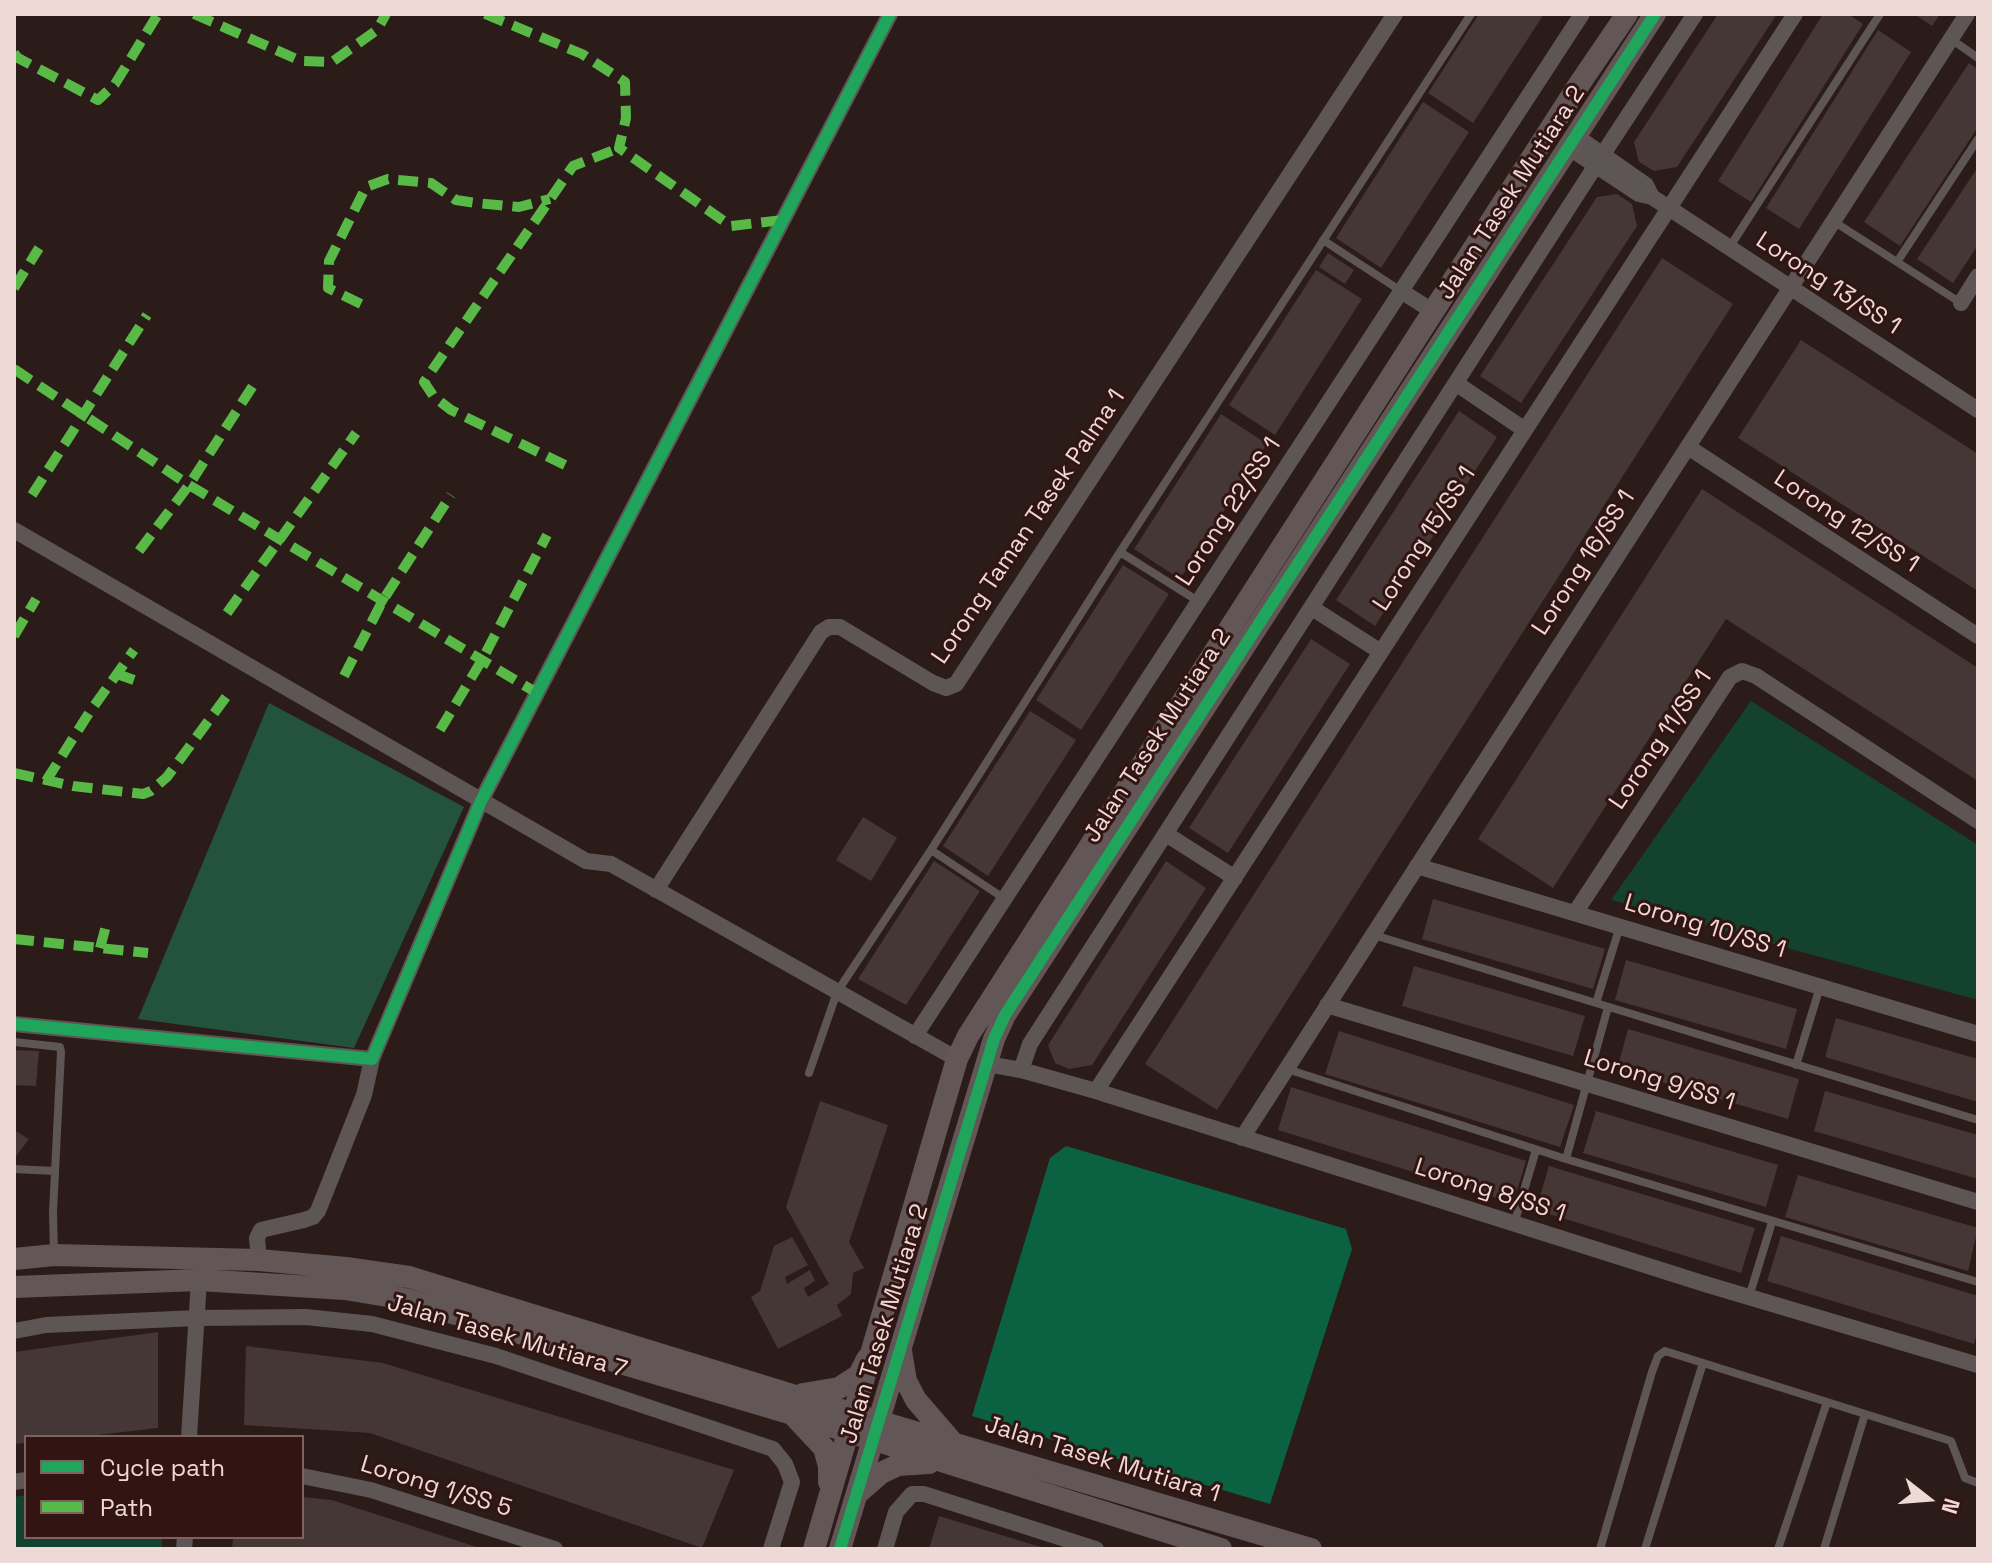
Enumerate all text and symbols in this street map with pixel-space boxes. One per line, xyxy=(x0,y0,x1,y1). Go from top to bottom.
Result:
street label: Jalan Tasek Mutiara 2 xyxy=(1432,81,1592,305)
street label: Lorong 13/SS 1 xyxy=(1750,227,1906,341)
street label: Lorong Taman Tasek Palma 1 xyxy=(926,384,1132,670)
street label: Lorong 22/SS 1 xyxy=(1170,432,1288,592)
street label: Lorong 15/SS 1 xyxy=(1368,461,1482,617)
street label: Lorong 12/SS 1 xyxy=(1768,465,1924,579)
street label: Lorong 16/SS 1 xyxy=(1526,485,1642,641)
street label: Jalan Tasek Mutiara 2 xyxy=(1078,624,1238,848)
street label: Lorong 11/SS 1 xyxy=(1604,665,1718,815)
street label: Lorong 10/SS 1 xyxy=(1621,889,1789,965)
street label: Lorong 9/SS 1 xyxy=(1580,1044,1738,1118)
street label: Lorong 8/SS 1 xyxy=(1411,1153,1569,1229)
street label: Jalan Tasek Mutiara 2 xyxy=(835,1201,935,1447)
street label: Jalan Tasek Mutiara 7 xyxy=(384,1289,630,1385)
street label: Jalan Tasek Mutiara 1 xyxy=(981,1410,1223,1510)
legend xyxy=(24,1435,304,1539)
street label: Lorong 1/SS 5 xyxy=(357,1450,515,1524)
text: Cycle path xyxy=(100,1452,225,1483)
north arrow xyxy=(1888,1459,1968,1539)
text: Path xyxy=(100,1492,153,1523)
text: N xyxy=(1935,1495,1966,1517)

